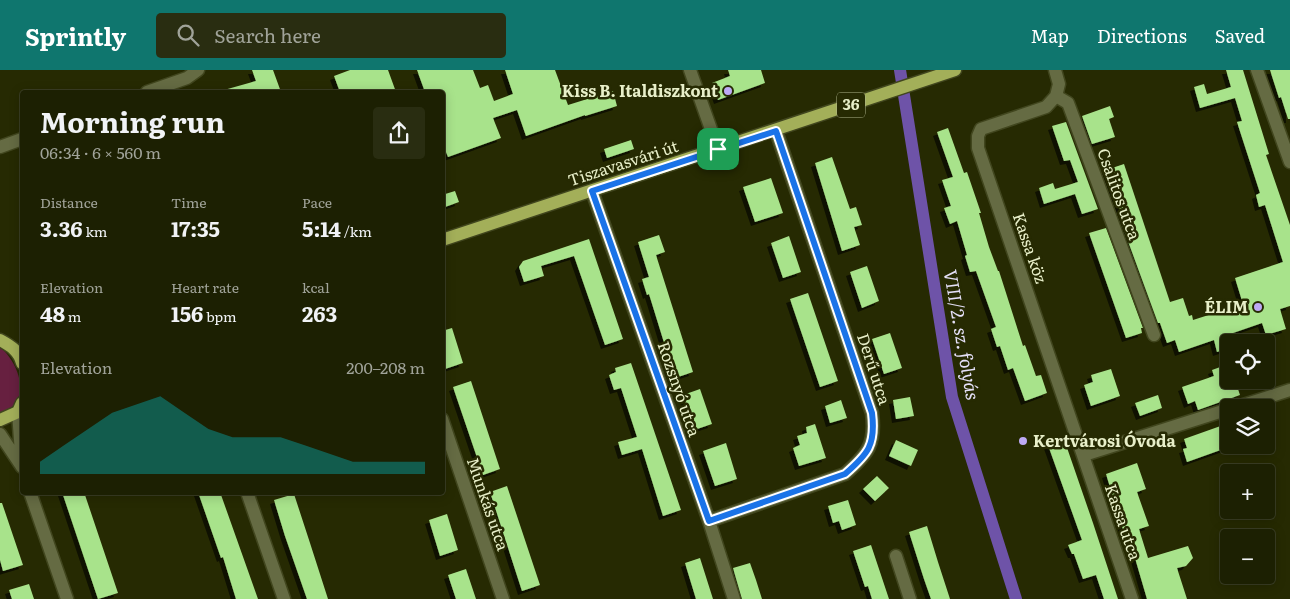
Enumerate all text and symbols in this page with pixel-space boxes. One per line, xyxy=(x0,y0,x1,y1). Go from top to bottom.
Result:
search box xyxy=(156,13,506,58)
text: Sprintly xyxy=(25,18,126,53)
icon: search xyxy=(174,21,202,49)
text: Search here xyxy=(214,21,321,49)
text: Map xyxy=(1031,22,1069,49)
text: Directions xyxy=(1097,22,1187,49)
text: Saved xyxy=(1215,22,1265,49)
place label: Kiss B. Italdiszkont xyxy=(562,78,718,102)
marker: Kiss B. Italdiszkont xyxy=(722,85,734,97)
road number: 36 xyxy=(837,92,865,118)
text: Morning run xyxy=(40,100,225,142)
button: share xyxy=(373,107,425,159)
pin xyxy=(697,128,739,170)
street label: Tiszavasvári út xyxy=(564,133,681,191)
icon: arrive xyxy=(704,135,732,163)
text: 06:34 · 6 × 560 m xyxy=(40,140,161,164)
street label: Csalitos utca xyxy=(1092,145,1148,243)
text: Distance xyxy=(40,192,98,212)
text: Time xyxy=(171,192,207,212)
text: Pace xyxy=(302,192,332,212)
street label: Kassa köz xyxy=(1008,209,1054,286)
text: 3.36 xyxy=(40,212,83,243)
text: 17:35 xyxy=(171,212,220,243)
text: 5:14 xyxy=(302,212,341,243)
text: km xyxy=(83,221,107,241)
text: /km xyxy=(341,221,372,241)
water label: VIII/2. sz. folyás xyxy=(938,267,987,402)
text: Elevation xyxy=(40,277,103,297)
text: Heart rate xyxy=(171,277,239,297)
text: kcal xyxy=(302,277,330,297)
place label: ÉLIM xyxy=(1205,294,1248,318)
text: 48 xyxy=(40,297,65,328)
text: 156 xyxy=(171,297,203,328)
text: 263 xyxy=(302,297,337,328)
marker: ÉLIM xyxy=(1252,301,1264,313)
text: m xyxy=(65,306,81,326)
text: bpm xyxy=(203,306,237,326)
street label: Derű utca xyxy=(852,330,898,408)
map controls xyxy=(1220,334,1275,584)
button: locate xyxy=(1220,334,1275,389)
street label: Rozsnyó utca xyxy=(652,338,708,440)
text: Elevation xyxy=(40,355,112,379)
text: 200–208 m xyxy=(346,355,425,379)
button: layers xyxy=(1220,399,1275,454)
place label: Kertvárosi Óvoda xyxy=(1033,428,1176,452)
marker: Kertvárosi Óvoda xyxy=(1017,435,1029,447)
street label: Munkás utca xyxy=(462,454,516,554)
button: + xyxy=(1220,464,1275,519)
street label: Kassa utca xyxy=(1100,480,1148,563)
button: − xyxy=(1220,529,1275,584)

